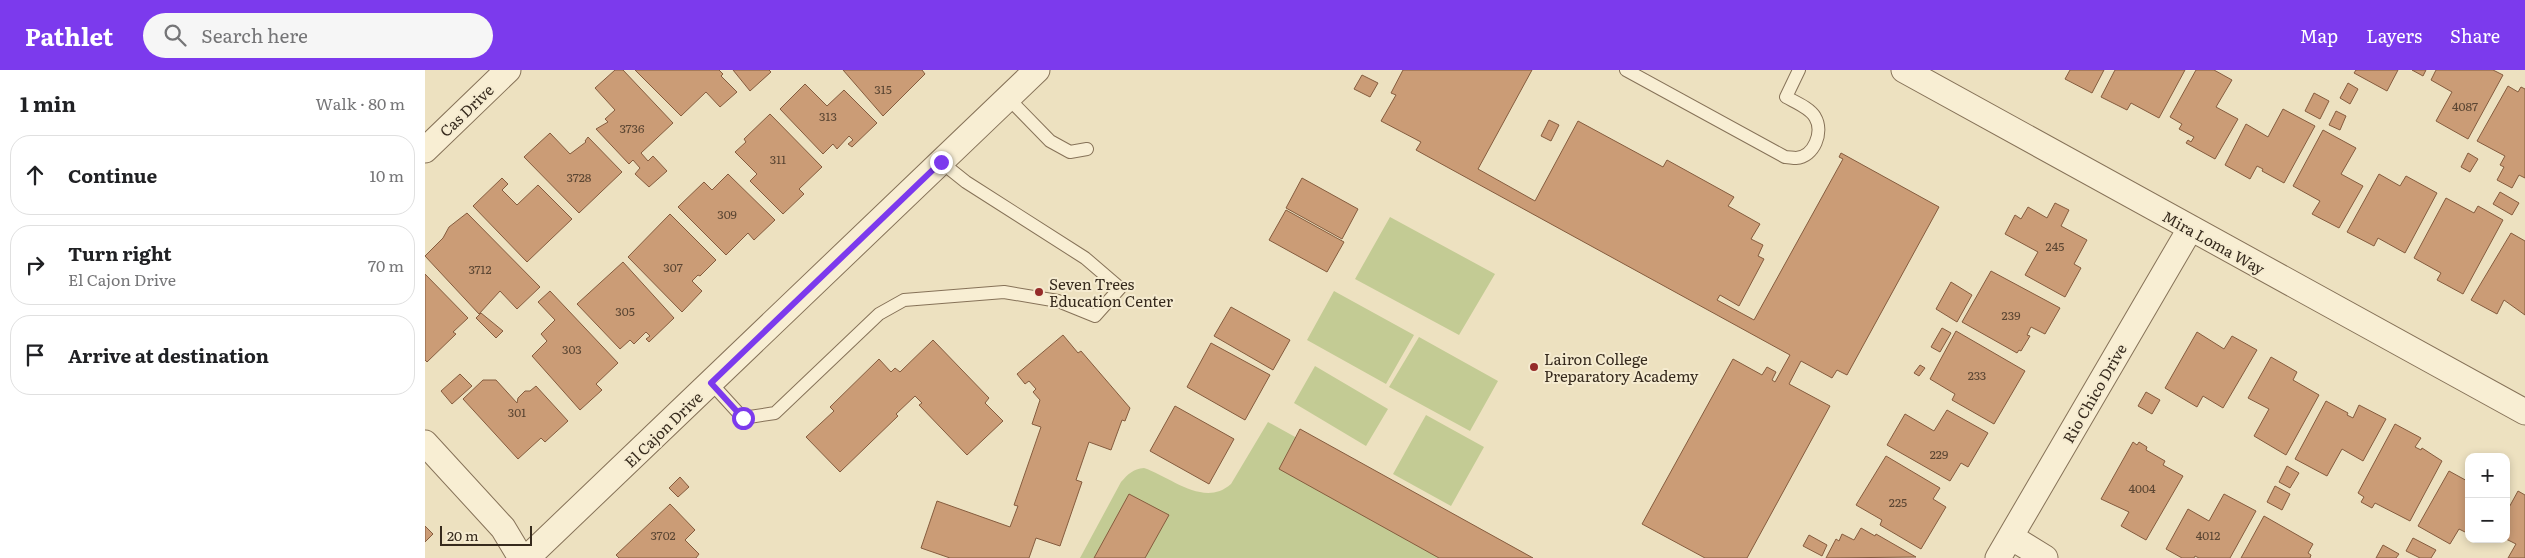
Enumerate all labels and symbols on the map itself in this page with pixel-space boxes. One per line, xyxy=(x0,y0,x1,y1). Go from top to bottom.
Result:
street label: Cas Drive xyxy=(434,78,498,142)
house number: 315 xyxy=(874,80,892,98)
house number: 4087 xyxy=(2452,97,2478,115)
house number: 313 xyxy=(819,107,837,125)
house number: 3736 xyxy=(619,119,645,137)
house number: 311 xyxy=(770,150,786,168)
route end xyxy=(930,151,953,174)
house number: 3728 xyxy=(567,168,592,186)
street label: Mira Loma Way xyxy=(2159,204,2270,280)
house number: 309 xyxy=(717,205,737,223)
house number: 245 xyxy=(2046,237,2064,255)
house number: 307 xyxy=(663,258,683,276)
house number: 3712 xyxy=(468,260,492,278)
place label: Seven Trees Education Center xyxy=(1049,272,1173,312)
marker: Seven Trees Education Center xyxy=(1033,286,1045,298)
house number: 305 xyxy=(615,302,635,320)
house number: 239 xyxy=(2002,306,2020,324)
street label: Rio Chico Drive xyxy=(2056,339,2132,447)
house number: 303 xyxy=(562,340,582,358)
place label: Lairon College Preparatory Academy xyxy=(1544,347,1699,387)
marker: Lairon College Preparatory Academy xyxy=(1528,361,1540,373)
house number: 233 xyxy=(1968,366,1986,384)
street label: El Cajon Drive xyxy=(619,385,708,472)
house number: 301 xyxy=(508,403,526,421)
route start xyxy=(732,407,755,430)
house number: 229 xyxy=(1930,445,1948,463)
house number: 4004 xyxy=(2128,479,2156,497)
house number: 225 xyxy=(1889,493,1907,511)
scale bar xyxy=(440,523,533,546)
house number: 3702 xyxy=(650,526,676,544)
house number: 4012 xyxy=(2196,526,2220,544)

